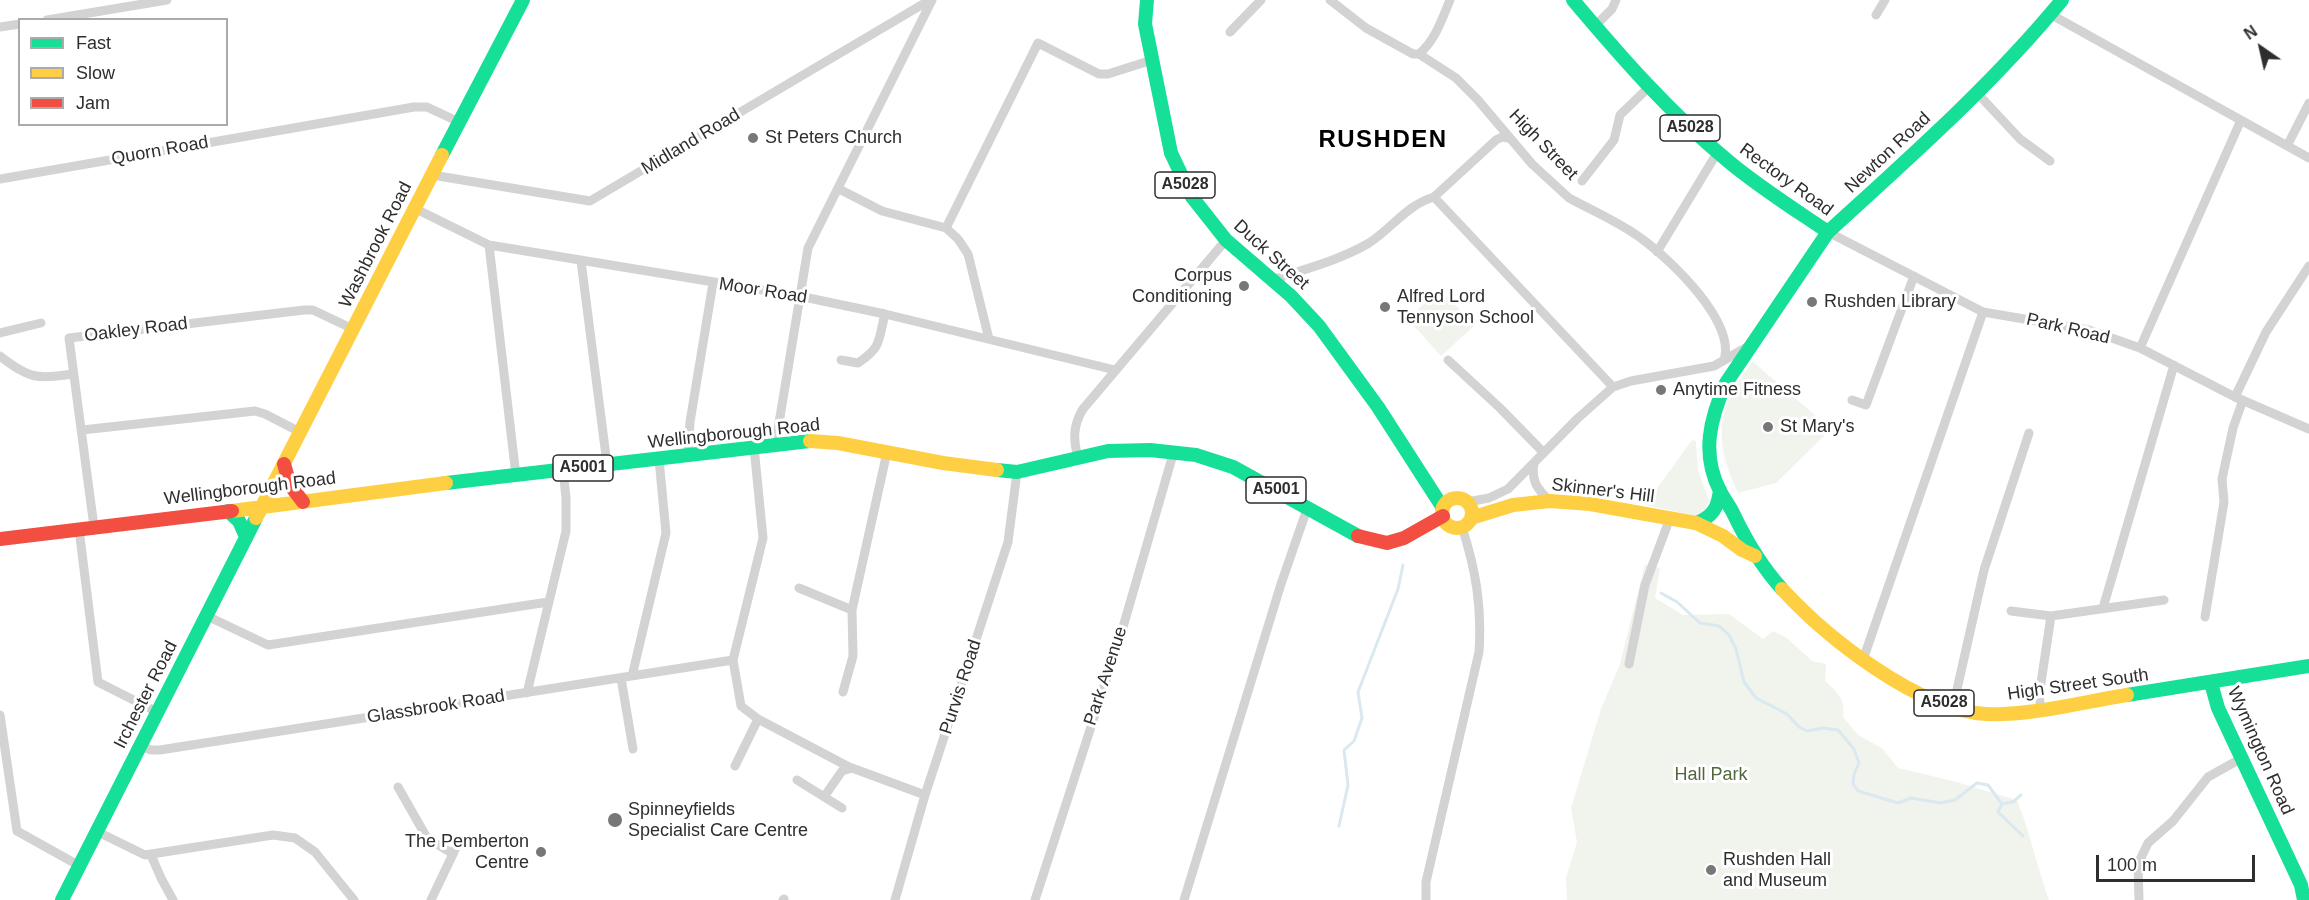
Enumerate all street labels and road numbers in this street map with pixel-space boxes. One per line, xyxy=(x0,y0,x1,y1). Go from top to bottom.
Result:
street label: Midland Road xyxy=(638,104,744,180)
street label: High Street xyxy=(1504,105,1582,185)
street label: Newton Road xyxy=(1841,108,1935,198)
road number: A5028 xyxy=(1660,115,1720,141)
street label: Quorn Road xyxy=(110,132,210,170)
street label: Rectory Road xyxy=(1735,139,1837,221)
road number: A5028 xyxy=(1155,172,1215,198)
street label: Washbrook Road xyxy=(335,178,417,312)
street label: Duck Street xyxy=(1229,216,1313,294)
street label: Moor Road xyxy=(717,273,809,309)
street label: Park Road xyxy=(2024,309,2112,349)
street label: Oakley Road xyxy=(83,313,189,347)
street label: Wellingborough Road xyxy=(647,414,821,454)
road number: A5001 xyxy=(553,455,613,481)
street label: Wellingborough Road xyxy=(163,468,337,510)
street label: Skinner's Hill xyxy=(1550,474,1656,508)
road number: A5001 xyxy=(1246,477,1306,503)
street label: Park Avenue xyxy=(1080,624,1132,728)
street label: Purvis Road xyxy=(936,637,986,737)
street label: Irchester Road xyxy=(110,638,182,752)
street label: High Street South xyxy=(2006,664,2150,706)
street label: Wymington Road xyxy=(2222,684,2298,818)
street label: Glassbrook Road xyxy=(366,685,506,729)
road number: A5028 xyxy=(1914,690,1974,716)

